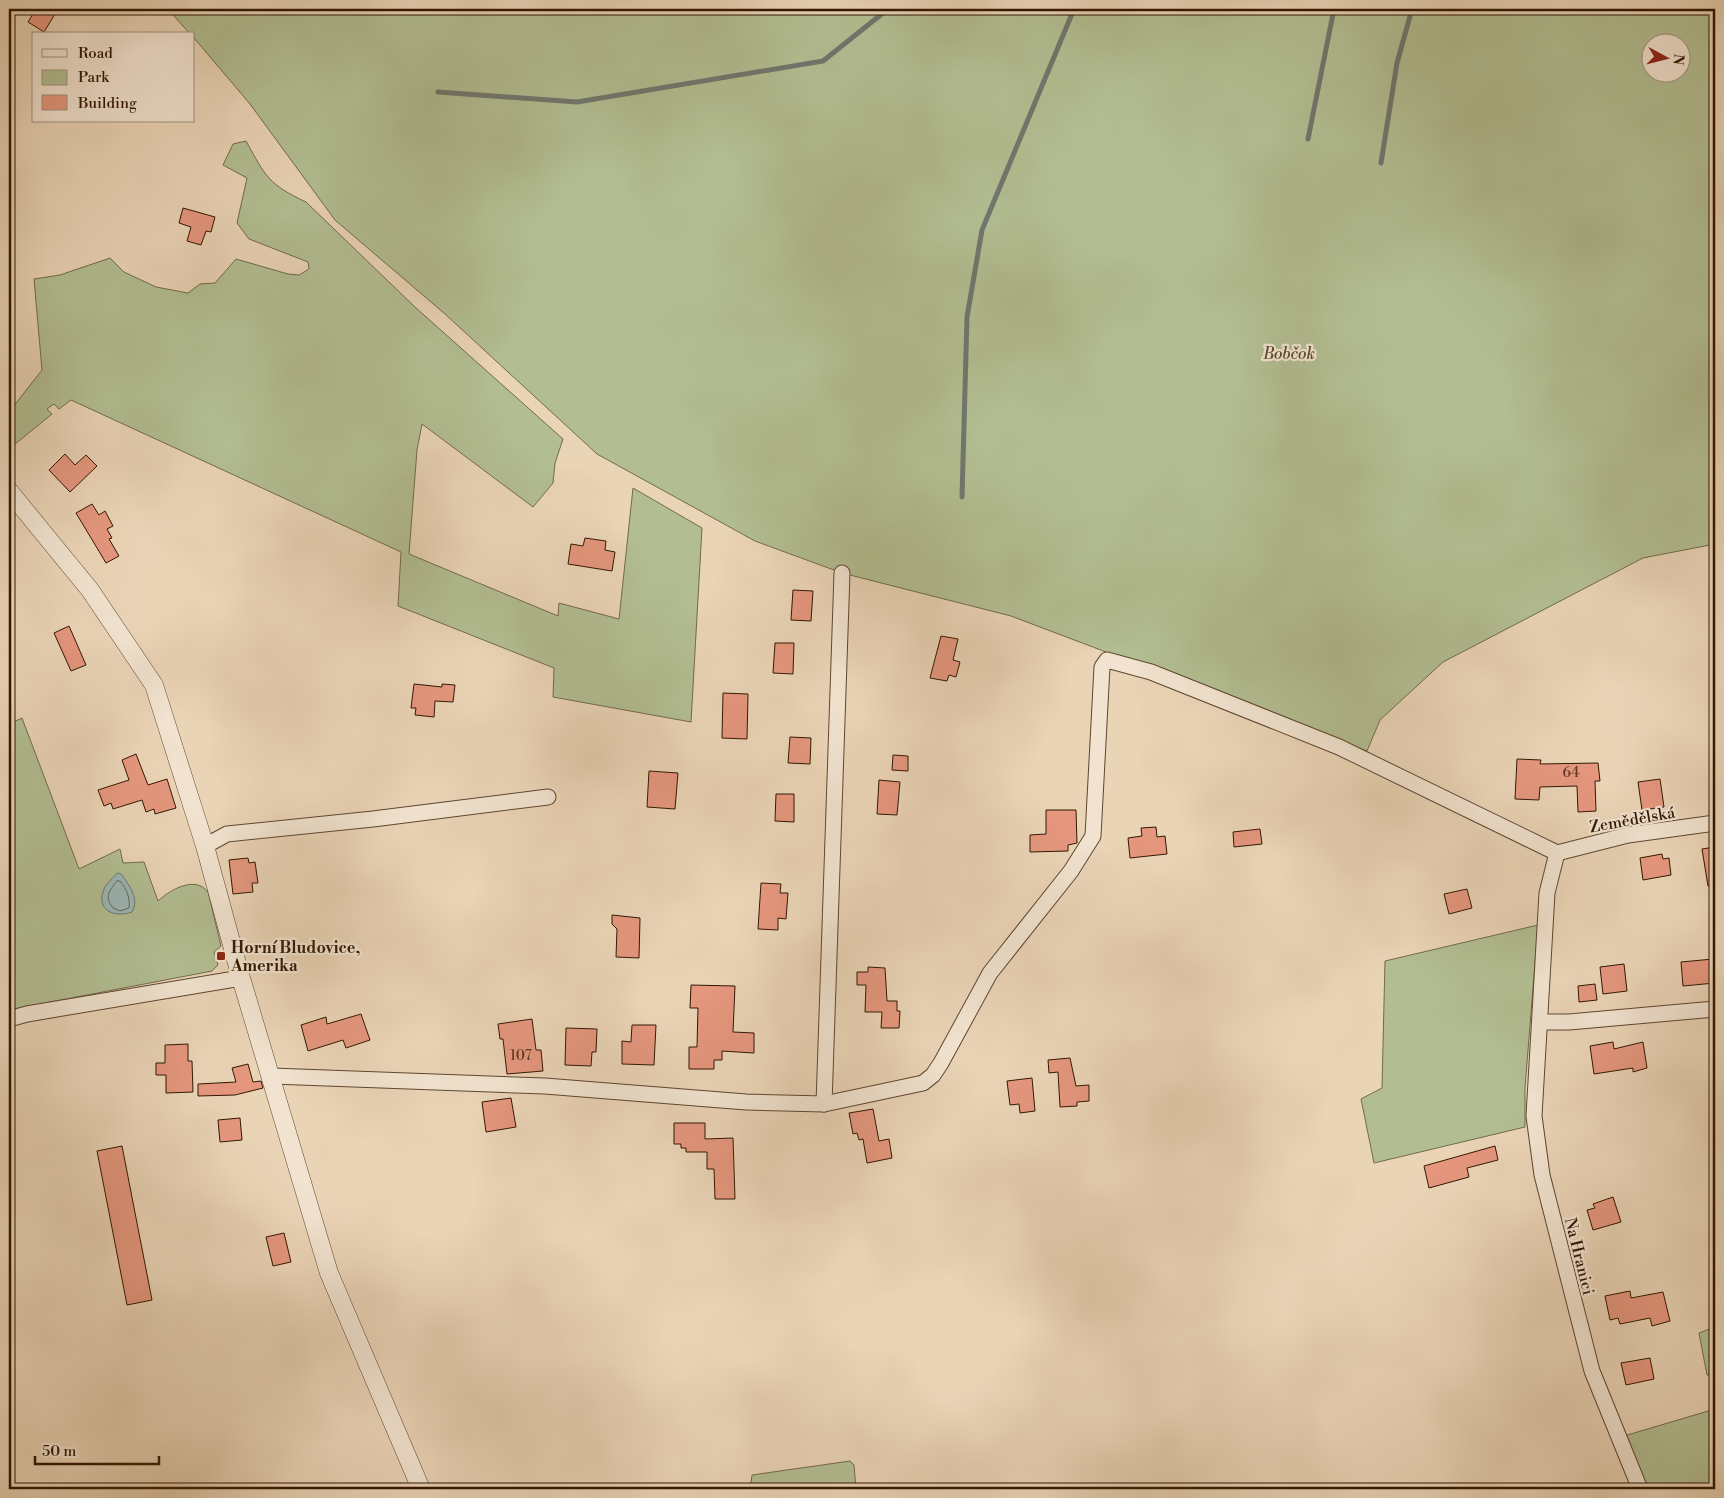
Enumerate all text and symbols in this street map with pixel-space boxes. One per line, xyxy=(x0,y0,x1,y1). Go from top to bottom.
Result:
legend xyxy=(32,32,195,122)
north arrow xyxy=(1642,32,1692,82)
text: Road xyxy=(78,44,113,63)
text: N xyxy=(1668,53,1688,66)
text: Park xyxy=(78,68,110,87)
text: Building xyxy=(77,94,137,113)
park label: Bobčok xyxy=(1262,344,1315,364)
house number: 64 xyxy=(1562,764,1580,782)
street label: Zemědělská xyxy=(1588,802,1677,837)
place label: Horní Bludovice, Amerika xyxy=(230,938,360,976)
marker: Horní Bludovice, Amerika xyxy=(215,950,227,962)
house number: 107 xyxy=(510,1047,532,1065)
street label: Na Hranici xyxy=(1560,1216,1598,1297)
scale bar xyxy=(35,1433,159,1465)
text: 50 m xyxy=(42,1442,76,1461)

